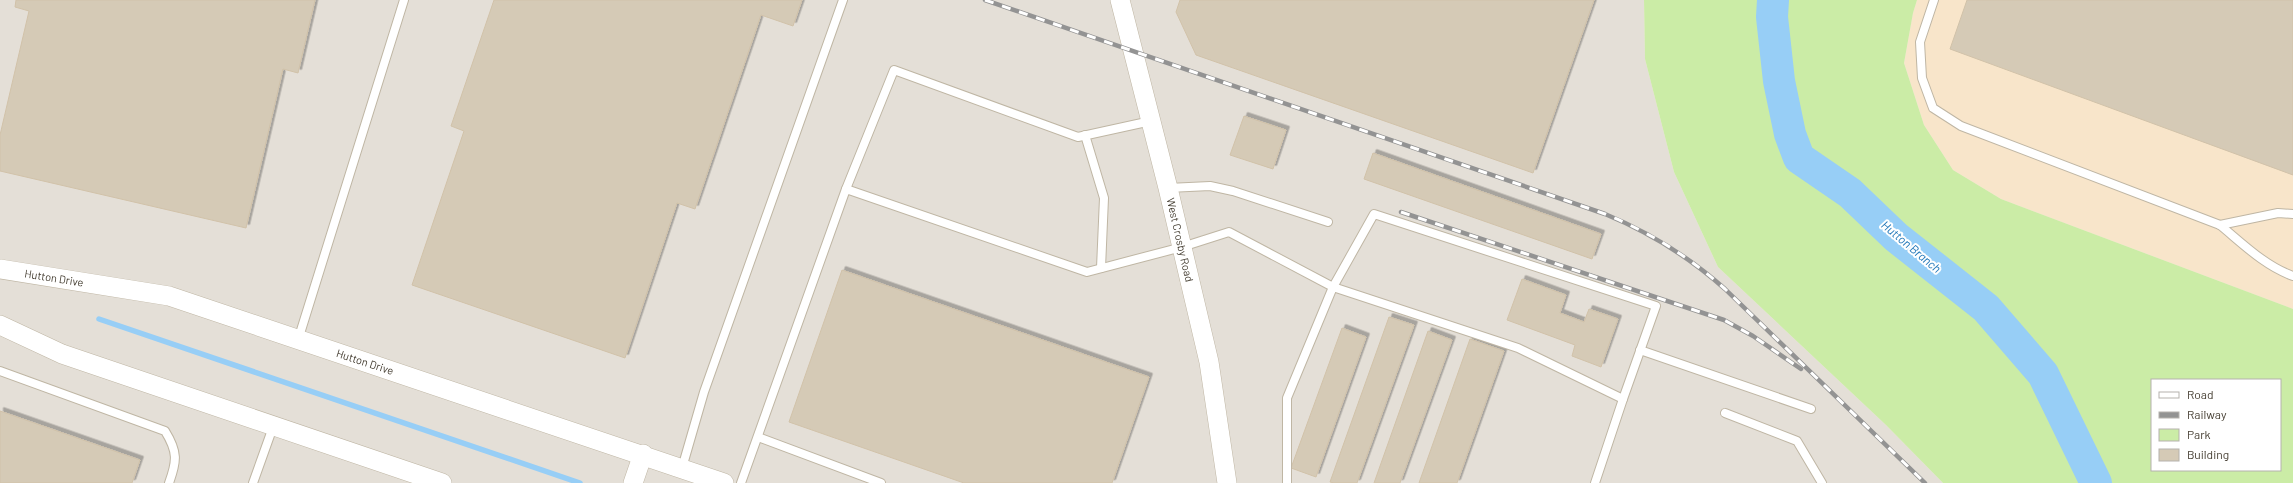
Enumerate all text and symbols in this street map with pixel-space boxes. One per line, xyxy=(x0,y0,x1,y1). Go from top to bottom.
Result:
street label: West Crosby Road xyxy=(1165,197,1196,283)
water label: Hutton Branch xyxy=(1879,217,1944,275)
street label: Hutton Drive xyxy=(24,266,85,289)
street label: Hutton Drive xyxy=(335,346,396,377)
legend xyxy=(2151,379,2281,471)
text: Road xyxy=(2187,387,2214,401)
text: Railway xyxy=(2187,407,2227,421)
text: Park xyxy=(2187,427,2211,441)
text: Building xyxy=(2187,447,2229,461)

